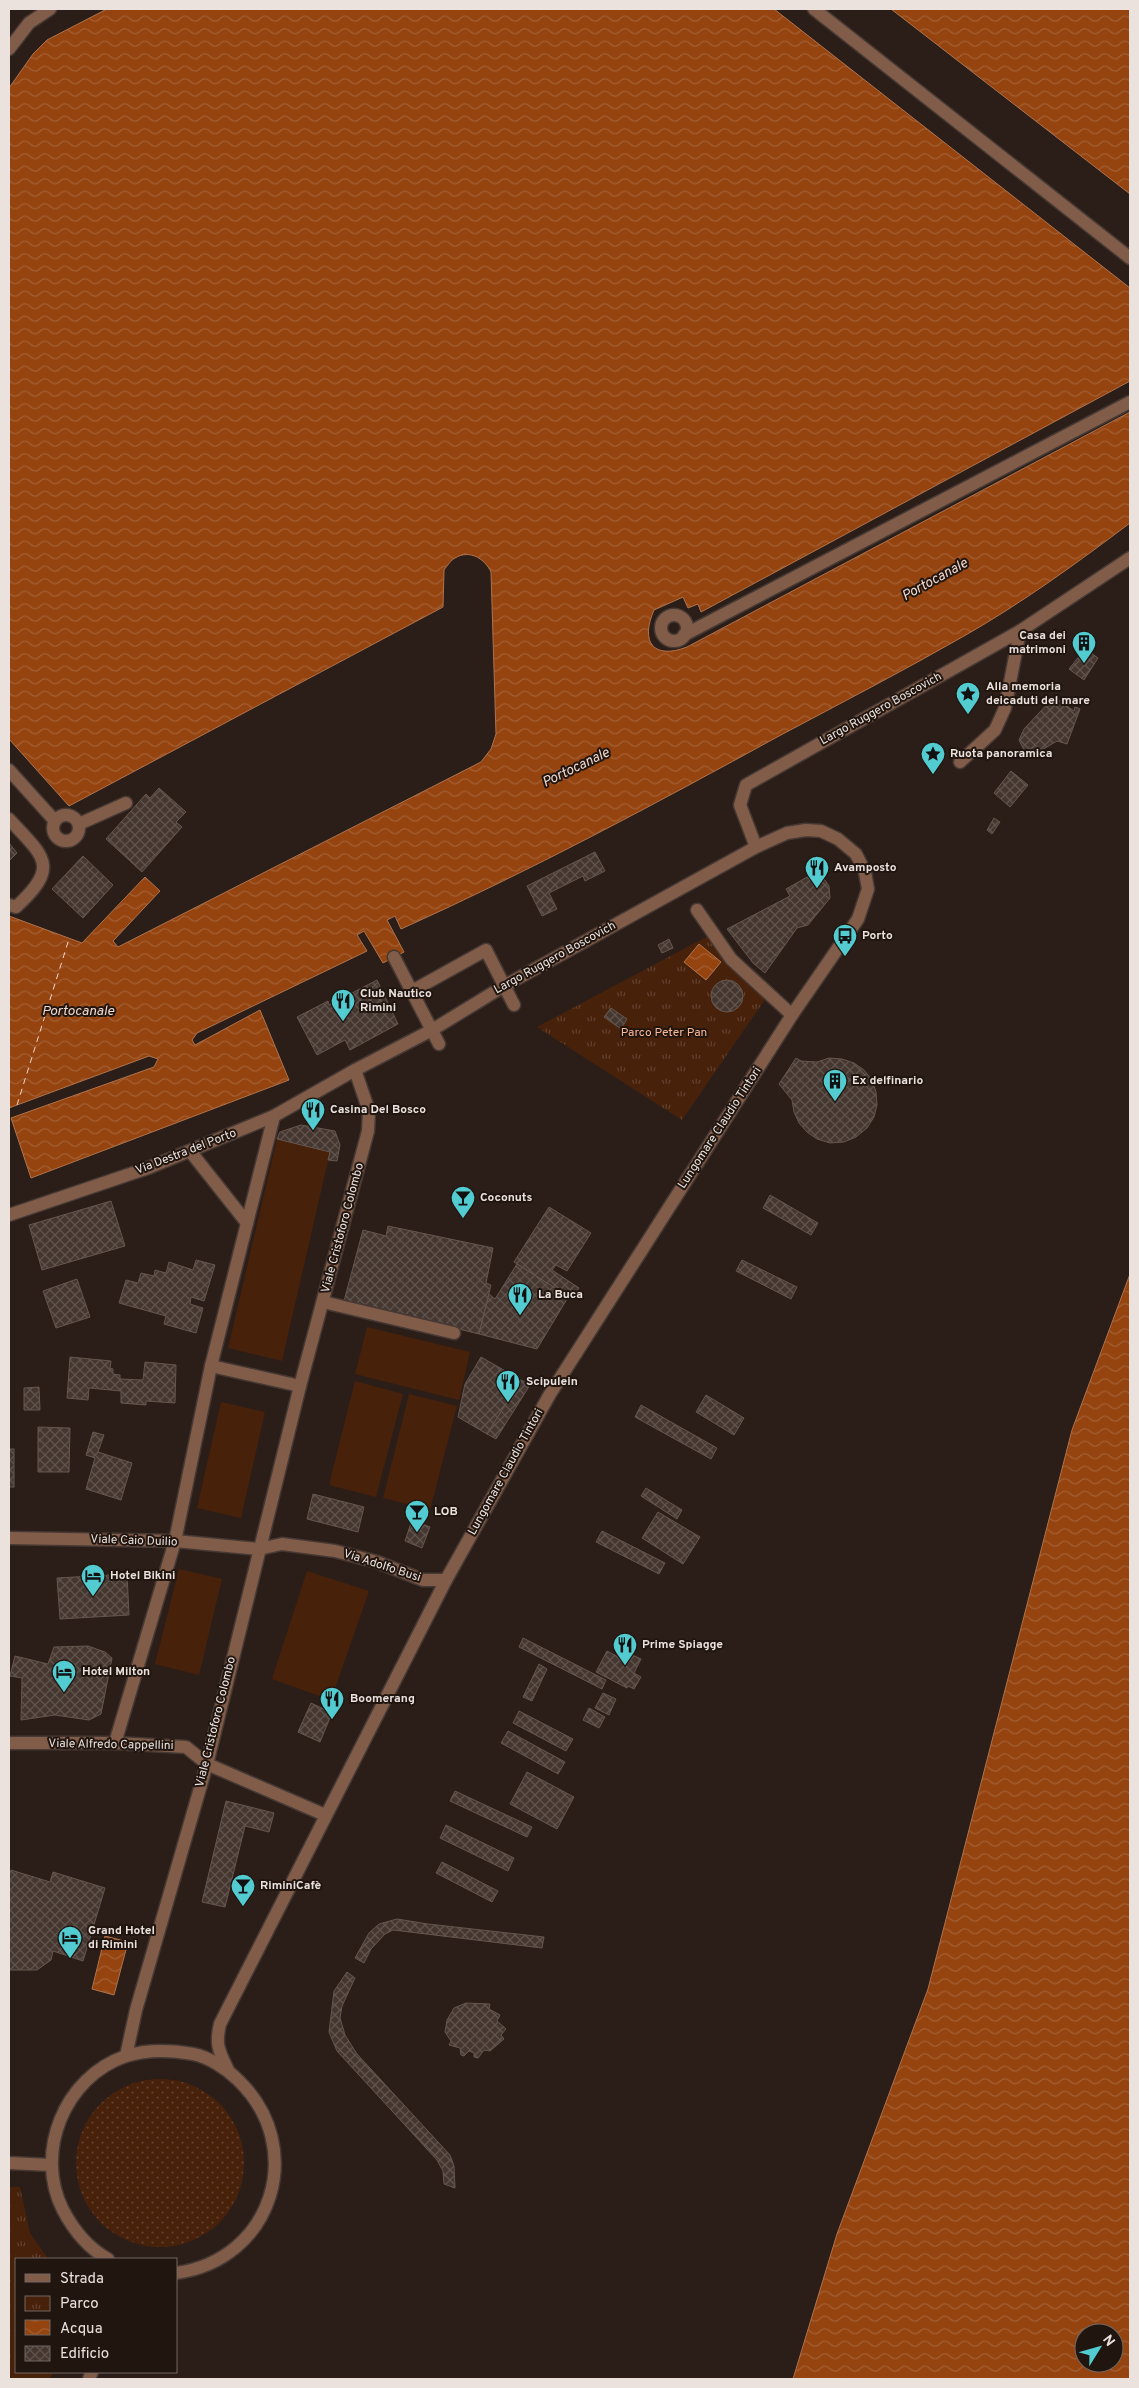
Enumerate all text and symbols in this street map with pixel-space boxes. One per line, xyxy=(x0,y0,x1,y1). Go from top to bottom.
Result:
water label: Portocanale xyxy=(899,555,972,605)
place label: Casa dei matrimoni xyxy=(1009,628,1066,658)
building icon: Casa dei matrimoni xyxy=(1071,630,1097,664)
street label: Largo Ruggero Boscovich xyxy=(817,669,945,749)
place label: Alla memoria deicaduti del mare xyxy=(986,679,1090,709)
place icon: Alla memoria deicaduti del mare xyxy=(955,681,981,715)
place icon: Ruota panoramica xyxy=(920,741,946,775)
water label: Portocanale xyxy=(540,744,613,792)
place label: Ruota panoramica xyxy=(950,746,1052,762)
restaurant icon: Avamposto xyxy=(804,855,830,889)
place label: Avamposto xyxy=(834,860,897,876)
street label: Largo Ruggero Boscovich xyxy=(491,918,619,998)
bus stop icon: Porto xyxy=(832,923,858,957)
place label: Porto xyxy=(862,928,893,944)
place label: Club Nautico Rimini xyxy=(360,986,432,1016)
restaurant icon: Club Nautico Rimini xyxy=(330,988,356,1022)
water label: Portocanale xyxy=(42,1003,115,1020)
park label: Parco Peter Pan xyxy=(621,1025,707,1041)
street label: Lungomare Claudio Tintori xyxy=(675,1064,765,1192)
building icon: Ex delfinario xyxy=(822,1068,848,1102)
place label: Ex delfinario xyxy=(852,1073,923,1089)
restaurant icon: Casina Del Bosco xyxy=(300,1097,326,1131)
place label: Casina Del Bosco xyxy=(330,1102,426,1118)
street label: Via Destra del Porto xyxy=(133,1125,239,1179)
street label: Viale Cristoforo Colombo xyxy=(318,1161,368,1295)
bar icon: Coconuts xyxy=(450,1185,476,1219)
place label: Coconuts xyxy=(480,1190,532,1206)
restaurant icon: La Buca xyxy=(507,1282,533,1316)
place label: La Buca xyxy=(538,1287,583,1303)
restaurant icon: Scipulein xyxy=(495,1369,521,1403)
place label: Scipulein xyxy=(526,1374,578,1390)
street label: Lungomare Claudio Tintori xyxy=(465,1406,547,1538)
bar icon: LOB xyxy=(404,1499,430,1533)
place label: LOB xyxy=(434,1504,458,1520)
street label: Viale Caio Duilio xyxy=(90,1531,178,1551)
street label: Via Adolfo Busi xyxy=(341,1546,423,1586)
hotel icon: Hotel Bikini xyxy=(80,1563,106,1597)
place label: Hotel Bikini xyxy=(110,1568,175,1584)
restaurant icon: Prime Spiagge xyxy=(612,1632,638,1666)
place label: Prime Spiagge xyxy=(642,1637,723,1653)
street label: Viale Cristoforo Colombo xyxy=(192,1655,240,1789)
hotel icon: Hotel Milton xyxy=(51,1659,77,1693)
place label: Hotel Milton xyxy=(82,1664,150,1680)
restaurant icon: Boomerang xyxy=(319,1686,345,1720)
place label: Boomerang xyxy=(350,1691,415,1707)
street label: Viale Alfredo Cappellini xyxy=(48,1736,174,1754)
bar icon: RiminiCafè xyxy=(230,1873,256,1907)
place label: RiminiCafè xyxy=(260,1878,322,1894)
place label: Grand Hotel di Rimini xyxy=(88,1923,155,1953)
hotel icon: Grand Hotel di Rimini xyxy=(57,1925,83,1959)
legend xyxy=(15,2258,178,2373)
text: Strada xyxy=(60,2270,104,2289)
text: Parco xyxy=(60,2295,99,2314)
text: Acqua xyxy=(60,2320,103,2339)
north arrow xyxy=(1074,2323,1124,2373)
text: N xyxy=(1098,2332,1118,2350)
text: Edificio xyxy=(60,2345,109,2364)

